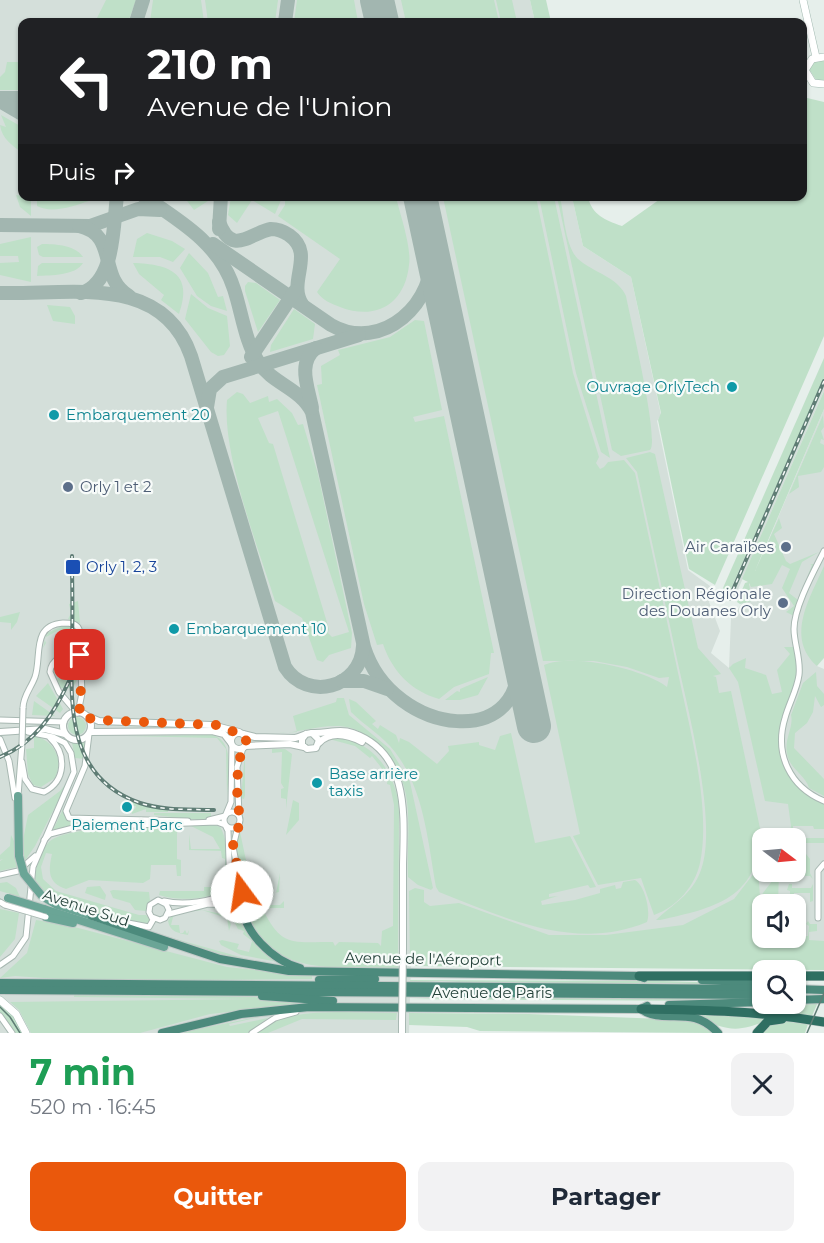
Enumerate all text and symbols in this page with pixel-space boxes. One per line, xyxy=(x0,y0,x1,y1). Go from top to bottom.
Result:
text: 210 m xyxy=(147,38,273,90)
icon: left xyxy=(48,42,126,120)
text: Avenue de l'Union xyxy=(147,90,392,123)
icon: right xyxy=(107,156,140,189)
text: Puis xyxy=(48,159,95,186)
place label: Ouvrage OrlyTech xyxy=(587,377,720,396)
marker: Ouvrage OrlyTech xyxy=(725,380,739,394)
place label: Embarquement 20 xyxy=(66,405,210,424)
marker: Embarquement 20 xyxy=(47,408,61,422)
place label: Orly 1 et 2 xyxy=(80,477,151,496)
marker: Orly 1 et 2 xyxy=(61,480,75,494)
place label: Air Caraïbes xyxy=(685,537,774,556)
marker: Air Caraïbes xyxy=(779,540,793,554)
place label: Orly 1, 2, 3 xyxy=(86,557,157,576)
marker: Orly 1, 2, 3 xyxy=(64,558,82,576)
place label: Direction Régionale des Douanes Orly xyxy=(622,584,772,620)
marker: Direction Régionale des Douanes Orly xyxy=(776,596,790,610)
place label: Embarquement 10 xyxy=(186,619,327,638)
marker: Embarquement 10 xyxy=(167,622,181,636)
pin xyxy=(54,629,105,680)
icon: arrive xyxy=(63,638,96,671)
place label: Base arrière taxis xyxy=(329,764,418,800)
marker: Base arrière taxis xyxy=(310,776,324,790)
marker: Paiement Parc xyxy=(120,800,134,814)
place label: Paiement Parc xyxy=(71,815,183,834)
north arrow xyxy=(752,828,806,882)
map controls xyxy=(752,828,806,1014)
position arrow xyxy=(210,860,274,924)
street label: Avenue Sud xyxy=(40,885,132,930)
button: sound xyxy=(752,894,806,948)
street label: Avenue de l'Aéroport xyxy=(344,948,502,969)
button: search xyxy=(752,960,806,1014)
street label: Avenue de Paris xyxy=(432,983,552,1002)
text: 7 min xyxy=(30,1050,136,1094)
button: close xyxy=(731,1053,794,1116)
text: 520 m · 16:45 xyxy=(30,1095,156,1119)
button: Quitter xyxy=(30,1162,406,1231)
button: Partager xyxy=(418,1162,794,1231)

